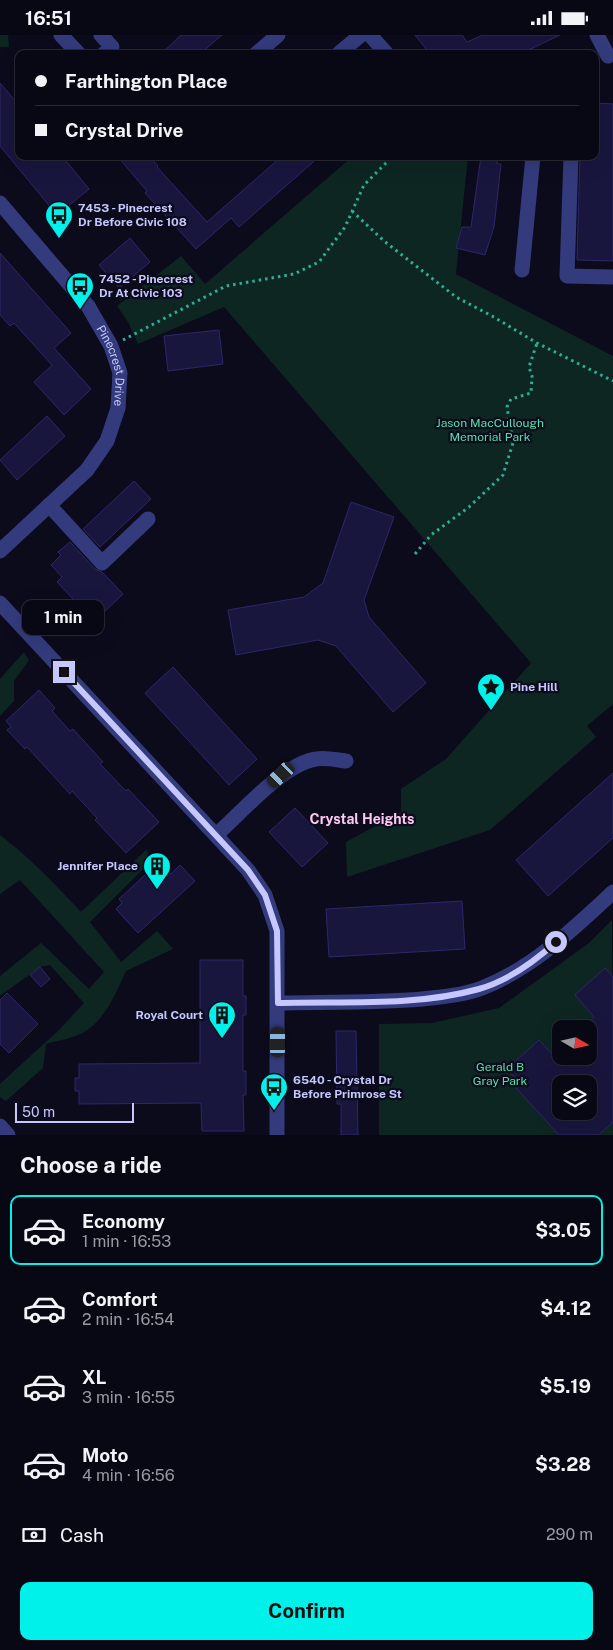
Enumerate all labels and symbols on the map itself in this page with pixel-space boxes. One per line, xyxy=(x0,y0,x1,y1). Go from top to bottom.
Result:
bus stop icon: 7453 - Pinecrest Dr Before Civic 108 xyxy=(44,200,74,239)
place label: 7453 - Pinecrest Dr Before Civic 108 xyxy=(78,201,187,229)
bus stop icon: 7452 - Pinecrest Dr At Civic 103 xyxy=(65,271,95,310)
place label: 7452 - Pinecrest Dr At Civic 103 xyxy=(99,272,193,300)
street label: Pinecrest Drive xyxy=(94,323,127,407)
park label: Jason MacCullough Memorial Park xyxy=(436,416,544,444)
callout: 1 min xyxy=(23,599,105,635)
route end xyxy=(53,661,75,683)
place icon: Pine Hill xyxy=(476,672,506,711)
place label: Pine Hill xyxy=(510,680,558,694)
car xyxy=(264,759,297,791)
district label: Crystal Heights xyxy=(310,811,414,827)
building icon: Jennifer Place xyxy=(142,851,172,890)
place label: Jennifer Place xyxy=(58,859,138,873)
route start xyxy=(545,931,567,953)
building icon: Royal Court xyxy=(207,1000,237,1039)
place label: Royal Court xyxy=(136,1008,203,1022)
north arrow xyxy=(552,1020,598,1065)
car xyxy=(270,1027,285,1057)
park label: Gerald B Gray Park xyxy=(473,1060,528,1088)
bus stop icon: 6540 - Crystal Dr Before Primrose St xyxy=(259,1072,289,1111)
place label: 6540 - Crystal Dr Before Primrose St xyxy=(293,1073,402,1101)
scale bar xyxy=(15,1100,134,1123)

